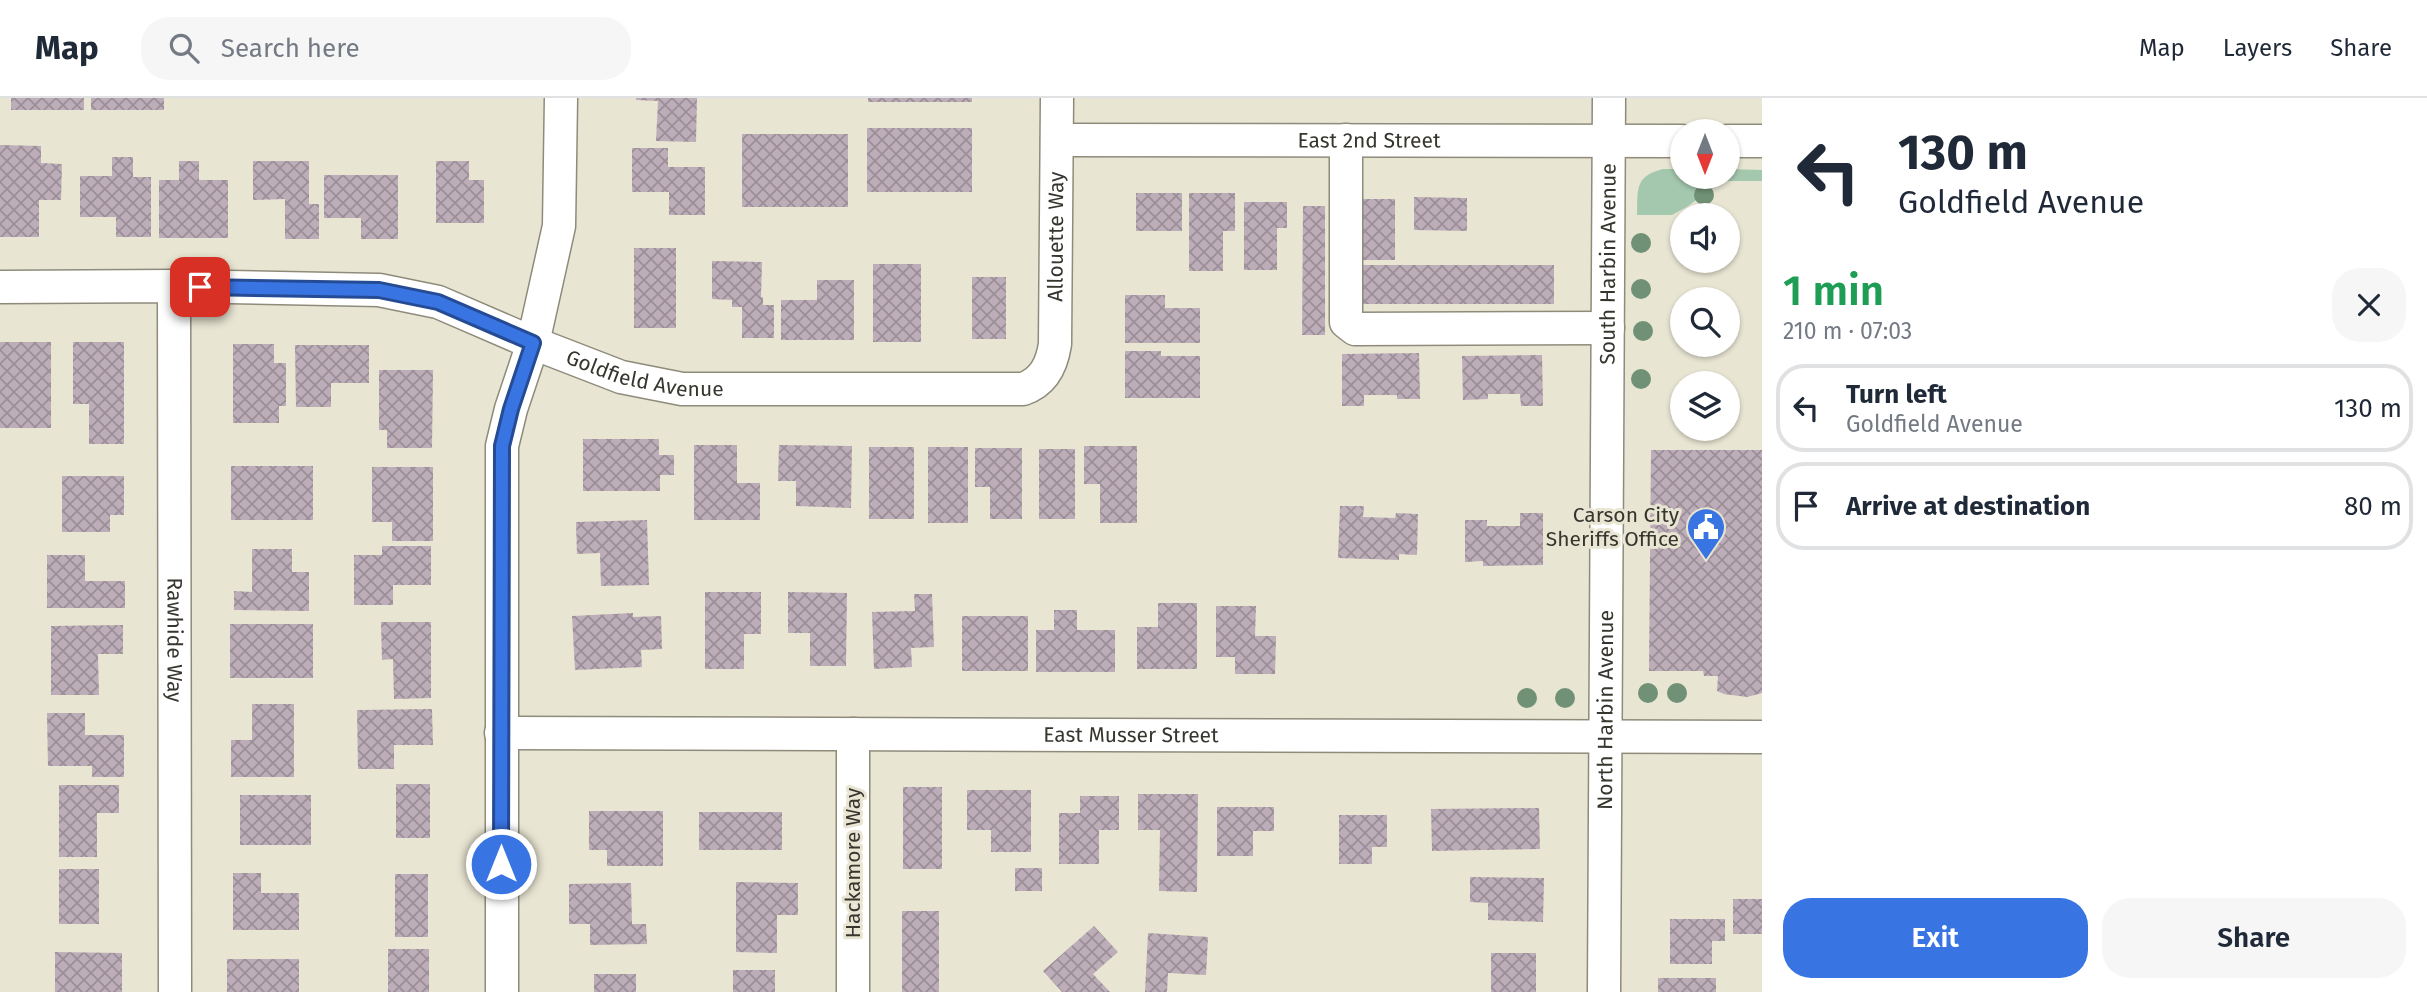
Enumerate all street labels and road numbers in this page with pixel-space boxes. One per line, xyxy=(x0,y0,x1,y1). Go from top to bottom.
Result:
street label: East 2nd Street xyxy=(1297,127,1441,154)
street label: South Harbin Avenue xyxy=(1595,163,1622,365)
street label: Allouette Way xyxy=(1042,171,1069,302)
street label: Goldfield Avenue xyxy=(562,344,724,403)
street label: Rawhide Way xyxy=(161,578,188,703)
street label: North Harbin Avenue xyxy=(1592,610,1619,810)
street label: East Musser Street xyxy=(1043,722,1219,748)
street label: Hackamore Way xyxy=(840,787,866,938)

